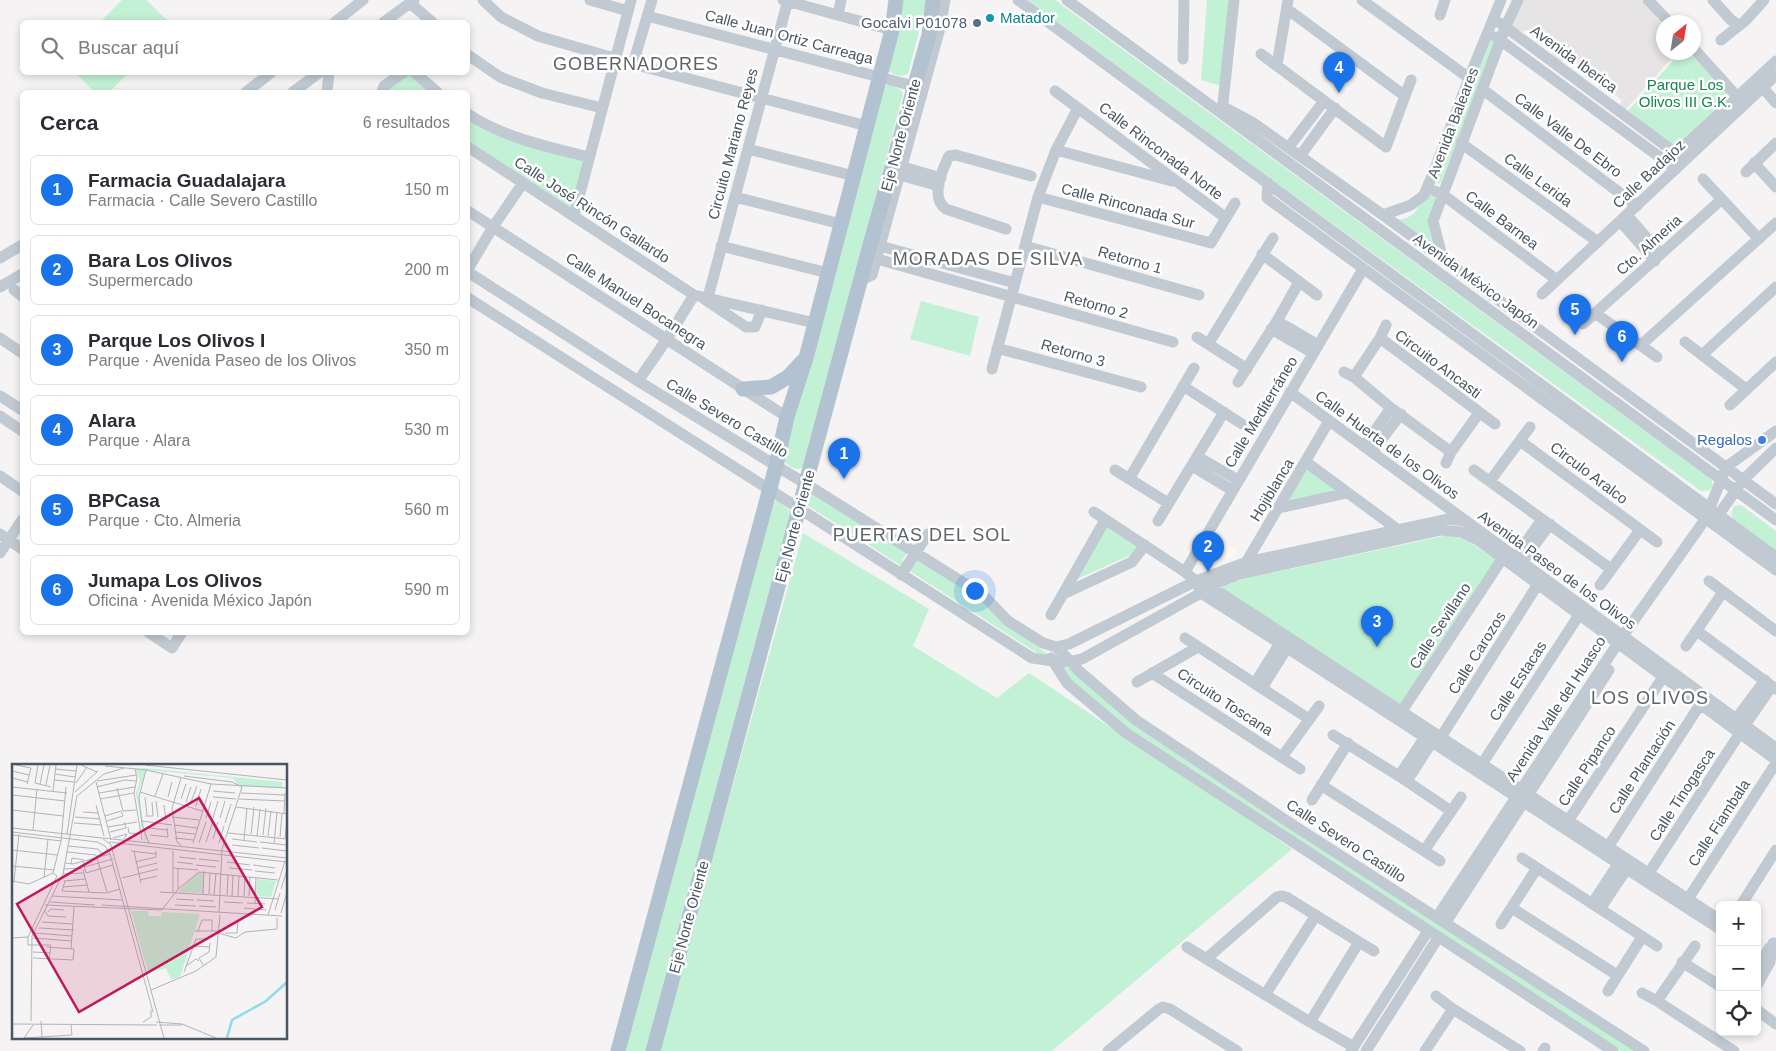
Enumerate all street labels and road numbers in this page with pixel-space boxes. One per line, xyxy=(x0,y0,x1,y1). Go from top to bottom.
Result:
street label: Calle Juan Ortiz Carreaga xyxy=(703,6,876,67)
street label: Avenida Iberica xyxy=(1528,21,1622,96)
street label: Avenida Baleares xyxy=(1424,65,1481,181)
street label: Circuito Mariano Reyes xyxy=(704,66,761,221)
street label: Eje Norte Oriente xyxy=(877,77,924,193)
street label: Calle Valle De Ebro xyxy=(1511,89,1625,180)
street label: Calle Rinconada Norte xyxy=(1096,98,1227,203)
street label: Calle Badajoz xyxy=(1609,136,1688,211)
street label: Calle Lerida xyxy=(1501,149,1576,210)
street label: Calle José Rincón Gallardo xyxy=(511,153,673,266)
street label: Calle Rinconada Sur xyxy=(1059,180,1197,232)
street label: Calle Barnea xyxy=(1463,187,1543,253)
street label: Cto. Almeria xyxy=(1613,211,1685,278)
street label: Avenida México Japón xyxy=(1410,229,1542,332)
street label: Retorno 1 xyxy=(1096,242,1164,277)
street label: Calle Manuel Bocanegra xyxy=(563,249,710,353)
street label: Retorno 2 xyxy=(1062,287,1130,322)
street label: Circuito Ancasti xyxy=(1392,326,1485,401)
street label: Retorno 3 xyxy=(1039,335,1107,370)
street label: Calle Mediterráneo xyxy=(1221,353,1300,470)
street label: Calle Severo Castillo xyxy=(663,374,791,461)
street label: Calle Huerta de los Olivos xyxy=(1312,387,1462,502)
street label: Circulo Aralco xyxy=(1547,438,1631,507)
street label: Hojiblanca xyxy=(1246,455,1297,524)
street label: Eje Norte Oriente xyxy=(771,468,818,584)
street label: Avenida Paseo de los Olivos xyxy=(1475,507,1639,633)
street label: Calle Sevillano xyxy=(1405,579,1474,672)
street label: Calle Carozos xyxy=(1444,608,1509,697)
street label: Avenida Valle del Huasco xyxy=(1502,633,1609,784)
street label: Calle Estacas xyxy=(1485,638,1550,724)
street label: Circuito Toscana xyxy=(1174,664,1277,739)
street label: Calle Plantación xyxy=(1605,717,1678,817)
street label: Calle Pipanco xyxy=(1554,722,1619,809)
street label: Calle Tinogasca xyxy=(1645,745,1718,844)
street label: Calle Fiambala xyxy=(1684,776,1753,869)
street label: Calle Severo Castillo xyxy=(1283,796,1409,886)
street label: Eje Norte Oriente xyxy=(665,859,712,975)

